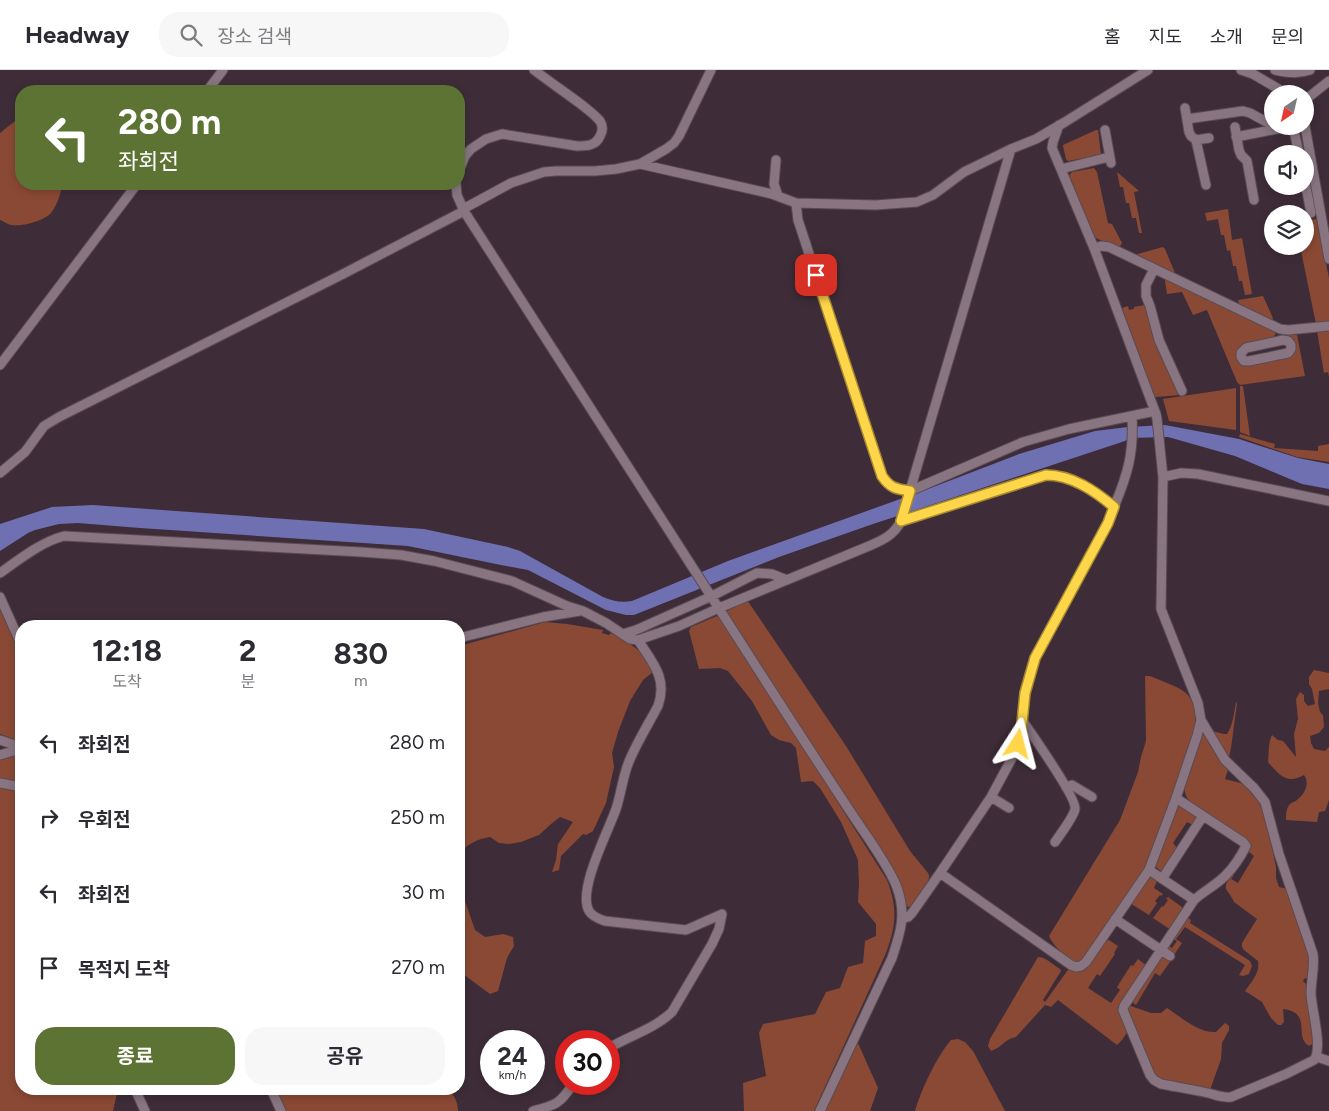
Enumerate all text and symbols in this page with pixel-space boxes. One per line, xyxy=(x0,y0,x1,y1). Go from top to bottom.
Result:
search box xyxy=(159,12,509,57)
text: Headway xyxy=(25,20,129,49)
icon: search xyxy=(177,21,205,49)
text: 장소 검색 xyxy=(217,25,292,48)
text: 홈 xyxy=(1104,26,1121,48)
text: 지도 xyxy=(1149,26,1182,48)
text: 소개 xyxy=(1210,26,1243,48)
text: 문의 xyxy=(1271,26,1304,48)
north arrow xyxy=(1264,85,1314,135)
map controls xyxy=(1264,85,1314,255)
text: 280 m xyxy=(118,101,221,143)
icon: left xyxy=(35,105,100,170)
button: sound xyxy=(1264,145,1314,195)
text: 좌회전 xyxy=(118,148,179,175)
button: layers xyxy=(1264,205,1314,255)
pin xyxy=(795,254,837,296)
icon: arrive xyxy=(802,261,830,289)
text: 12:18 xyxy=(92,632,162,669)
text: 2 xyxy=(239,632,256,669)
text: 830 xyxy=(333,635,388,672)
text: m xyxy=(354,671,368,690)
text: 도착 xyxy=(112,672,142,691)
text: 분 xyxy=(240,672,255,691)
position arrow xyxy=(991,717,1043,769)
icon: left xyxy=(35,729,63,757)
text: 280 m xyxy=(390,731,445,754)
text: 좌회전 xyxy=(78,733,130,756)
icon: right xyxy=(35,804,63,832)
text: 250 m xyxy=(390,806,445,829)
text: 우회전 xyxy=(78,808,130,831)
icon: left xyxy=(35,879,63,907)
text: 30 m xyxy=(402,881,445,904)
text: 좌회전 xyxy=(78,883,130,906)
icon: arrive xyxy=(35,954,63,982)
text: 270 m xyxy=(391,956,445,979)
text: 목적지 도착 xyxy=(78,958,170,981)
button: 종료 xyxy=(35,1027,235,1085)
button: 공유 xyxy=(245,1027,445,1085)
speed limit sign: 30 xyxy=(555,1030,620,1095)
text: 24 xyxy=(497,1041,528,1071)
text: km/h xyxy=(499,1068,526,1082)

